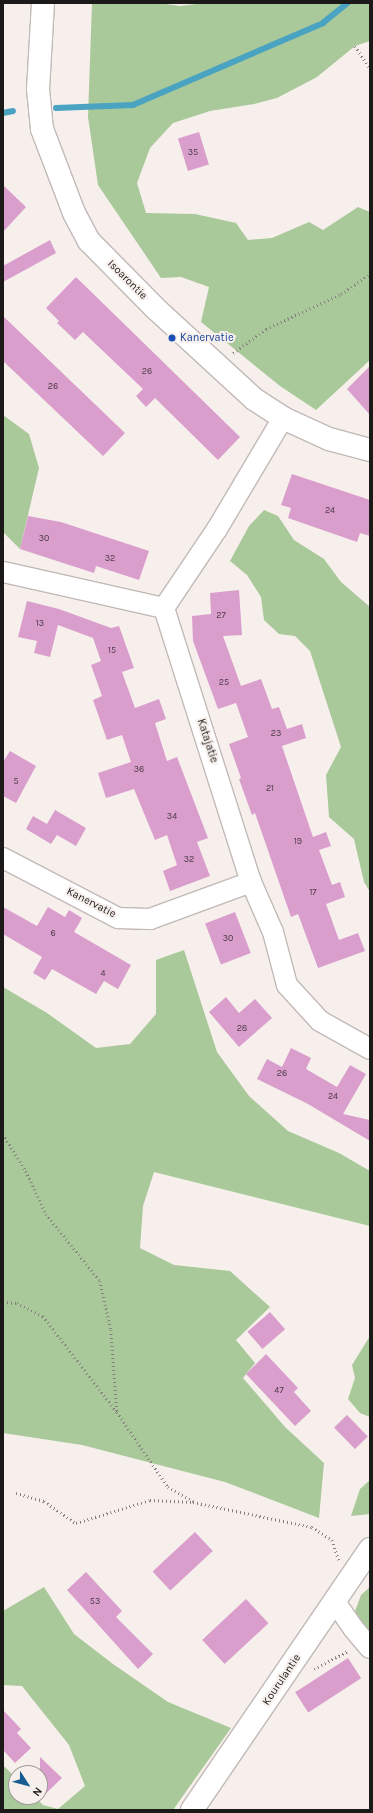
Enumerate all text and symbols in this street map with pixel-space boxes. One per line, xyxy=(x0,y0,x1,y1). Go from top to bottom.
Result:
house number: 35 xyxy=(188,147,198,157)
street label: Isoarontie xyxy=(104,257,150,303)
place label: Kanervatie xyxy=(180,331,234,345)
marker: Kanervatie xyxy=(167,333,177,343)
house number: 26 xyxy=(142,366,152,376)
house number: 26 xyxy=(48,381,58,391)
house number: 24 xyxy=(325,505,335,515)
house number: 30 xyxy=(39,533,49,543)
house number: 32 xyxy=(105,553,115,563)
house number: 27 xyxy=(216,610,226,620)
house number: 13 xyxy=(36,618,44,628)
house number: 15 xyxy=(108,645,116,655)
house number: 25 xyxy=(219,677,229,687)
street label: Katajatie xyxy=(194,717,220,765)
house number: 23 xyxy=(271,728,281,738)
house number: 36 xyxy=(134,764,144,774)
house number: 5 xyxy=(13,776,19,786)
house number: 21 xyxy=(266,783,274,793)
house number: 34 xyxy=(167,811,177,821)
house number: 19 xyxy=(294,836,302,846)
house number: 32 xyxy=(184,854,194,864)
street label: Kanervatie xyxy=(64,885,118,921)
house number: 17 xyxy=(309,887,317,897)
house number: 6 xyxy=(50,928,56,938)
house number: 30 xyxy=(223,933,233,943)
house number: 4 xyxy=(100,968,106,978)
house number: 28 xyxy=(237,1023,247,1033)
house number: 26 xyxy=(277,1068,287,1078)
house number: 24 xyxy=(328,1091,338,1101)
house number: 47 xyxy=(274,1385,284,1395)
house number: 53 xyxy=(90,1596,100,1606)
street label: Kourulantie xyxy=(260,1652,304,1708)
north arrow xyxy=(8,1765,48,1805)
text: N xyxy=(30,1785,45,1799)

